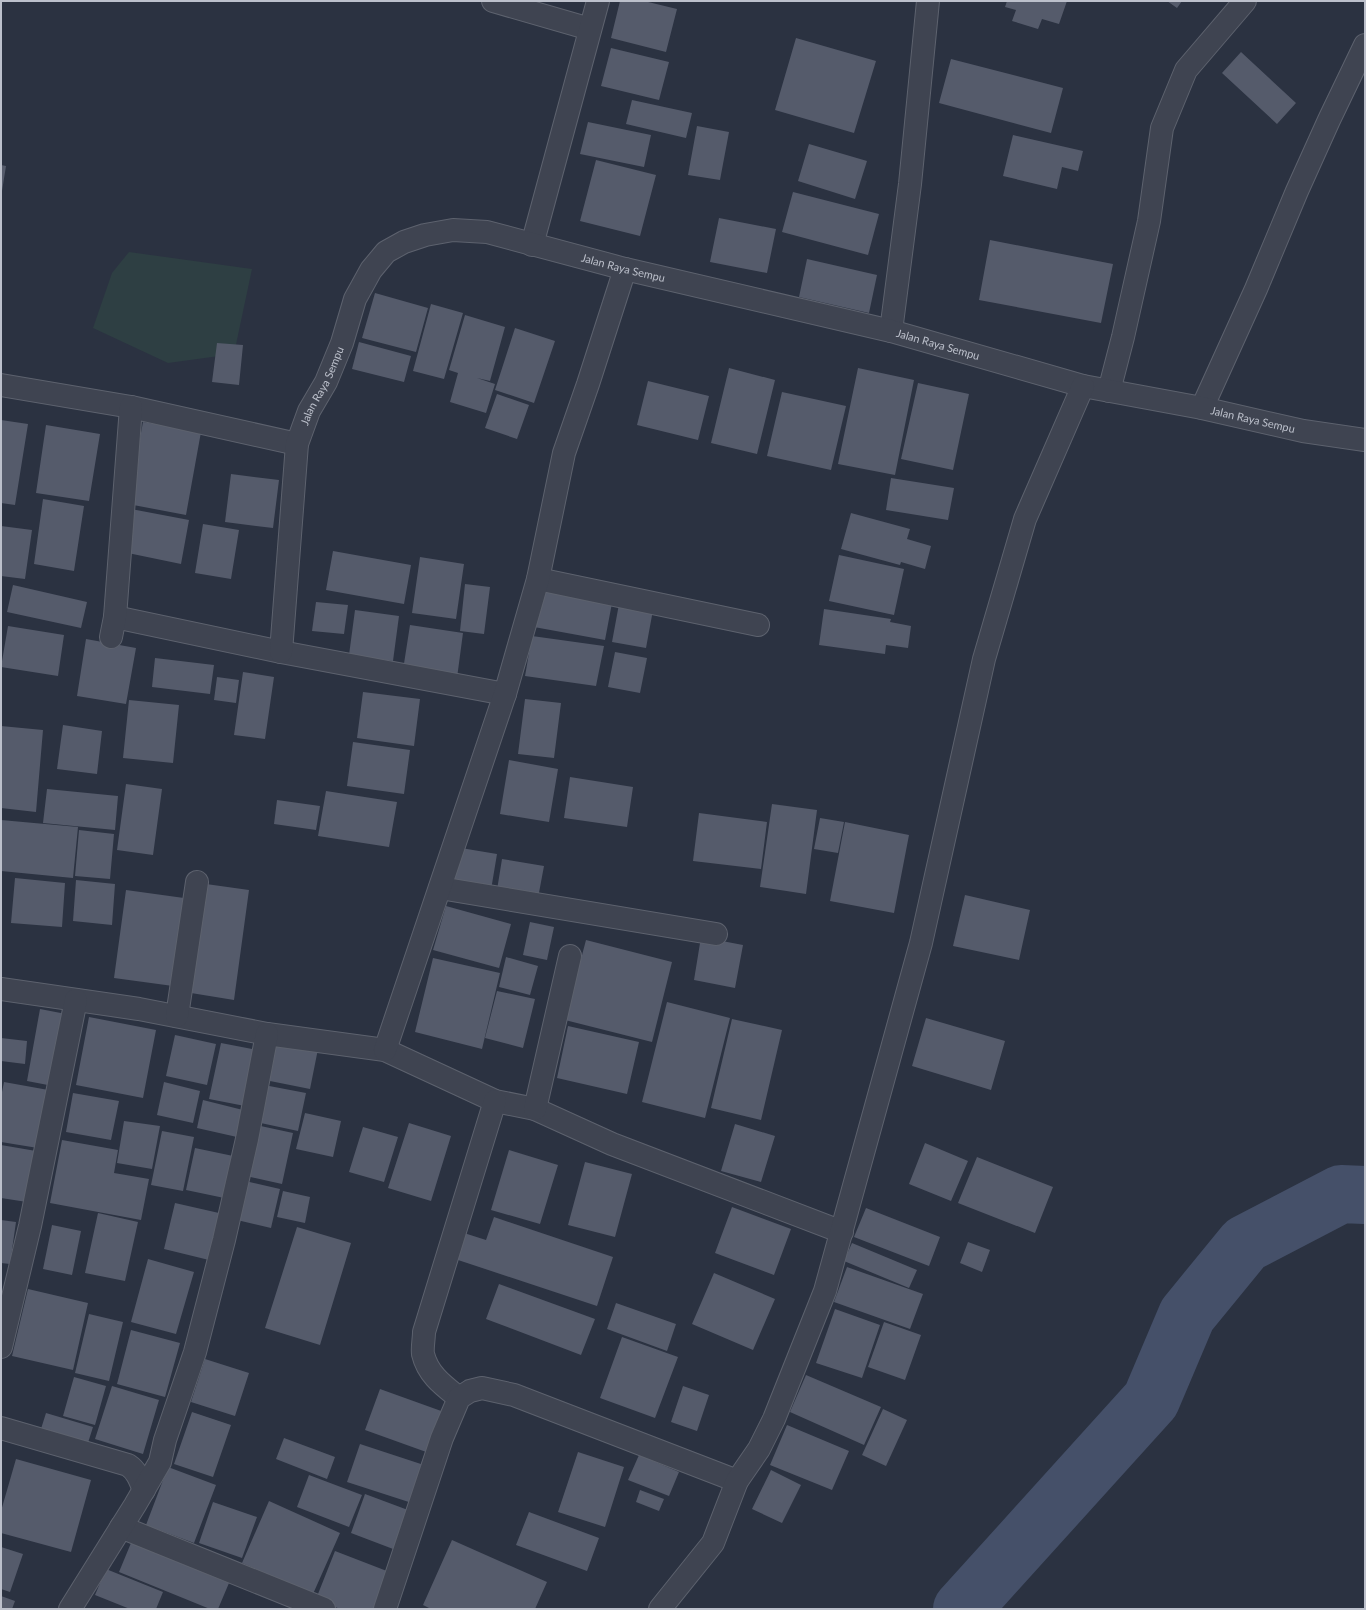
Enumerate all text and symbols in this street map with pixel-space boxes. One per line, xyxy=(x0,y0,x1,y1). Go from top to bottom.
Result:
street label: Jalan Raya Sempu xyxy=(580,251,667,284)
street label: Jalan Raya Sempu xyxy=(895,326,981,362)
street label: Jalan Raya Sempu xyxy=(297,344,346,427)
street label: Jalan Raya Sempu xyxy=(1209,403,1296,435)

